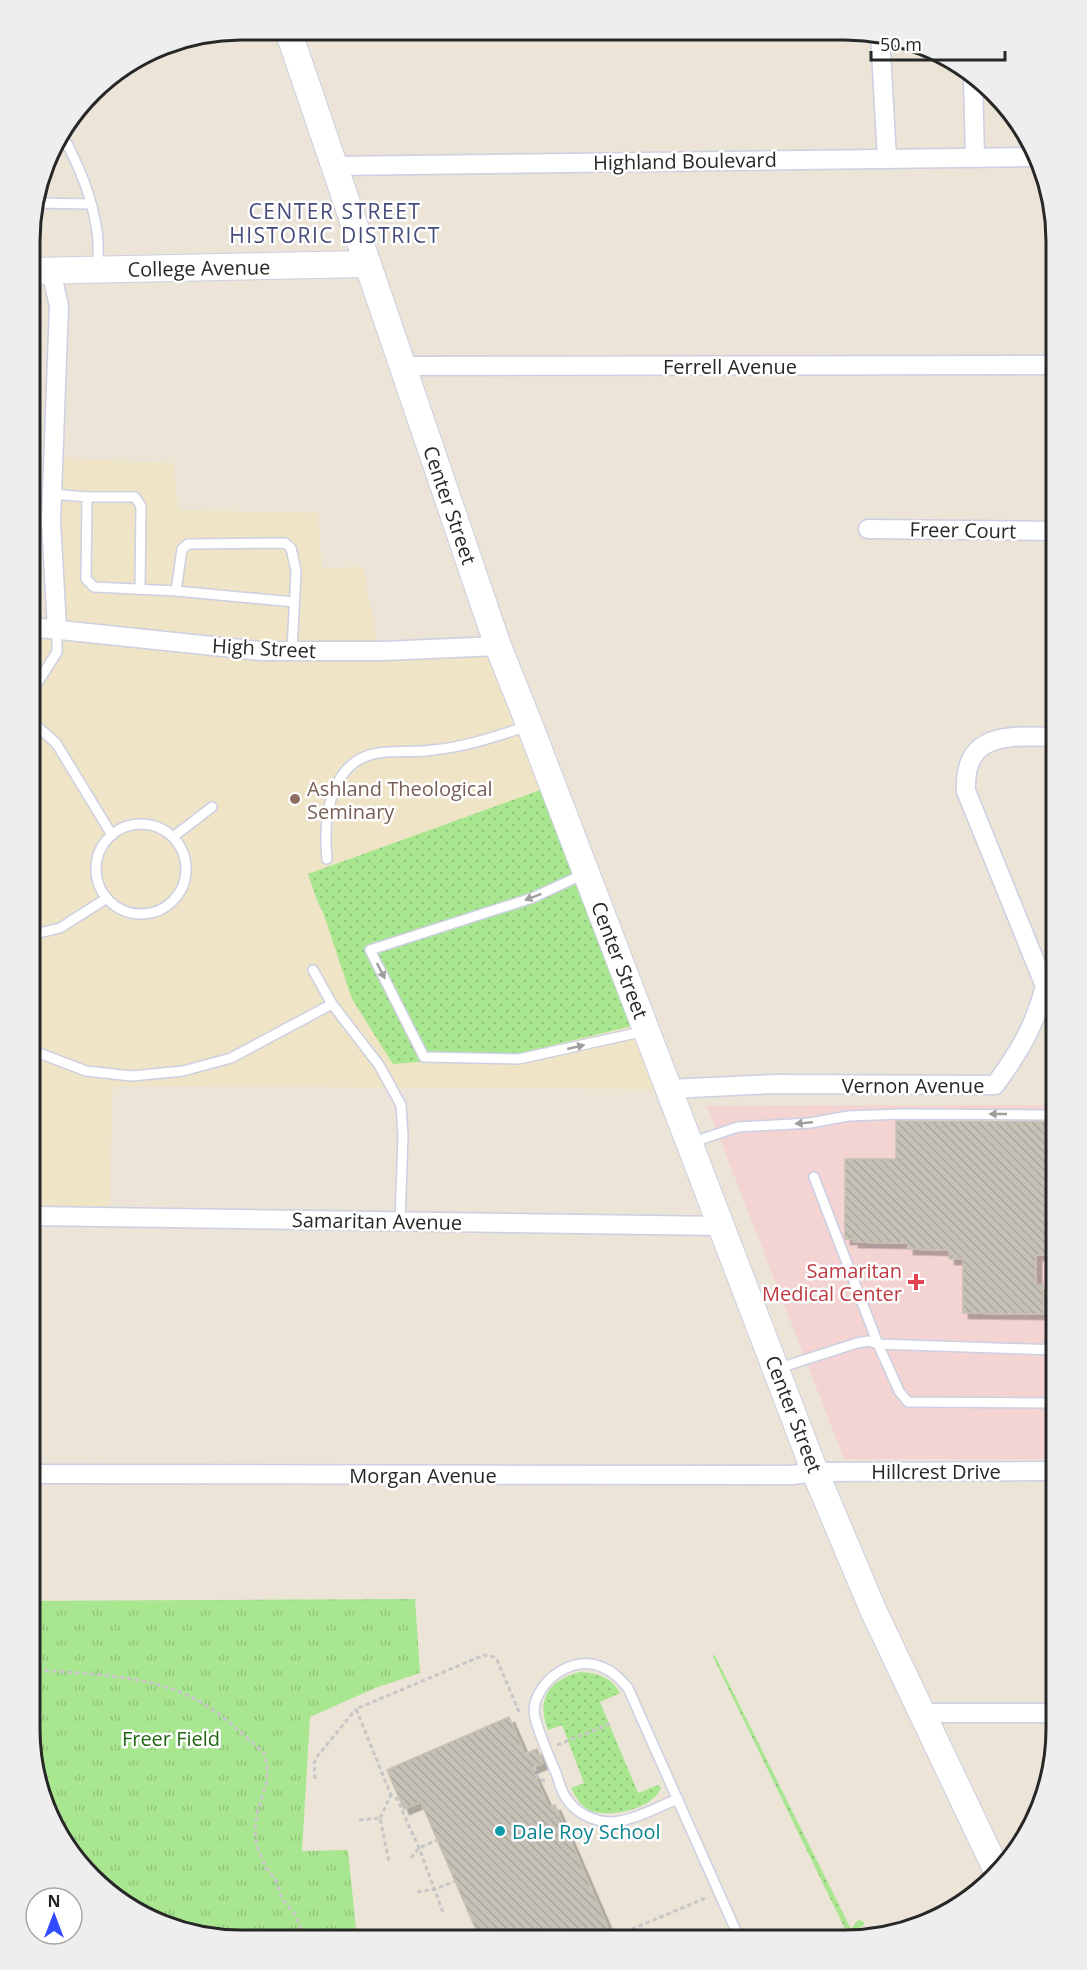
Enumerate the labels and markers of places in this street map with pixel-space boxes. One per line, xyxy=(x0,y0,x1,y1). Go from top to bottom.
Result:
place label: Ashland Theological Seminary xyxy=(307,775,493,825)
marker: Ashland Theological Seminary xyxy=(288,792,302,806)
place label: Samaritan Medical Center xyxy=(762,1257,902,1307)
marker: Samaritan Medical Center xyxy=(907,1273,925,1291)
place label: Dale Roy School xyxy=(512,1818,661,1845)
marker: Dale Roy School xyxy=(493,1824,507,1838)

